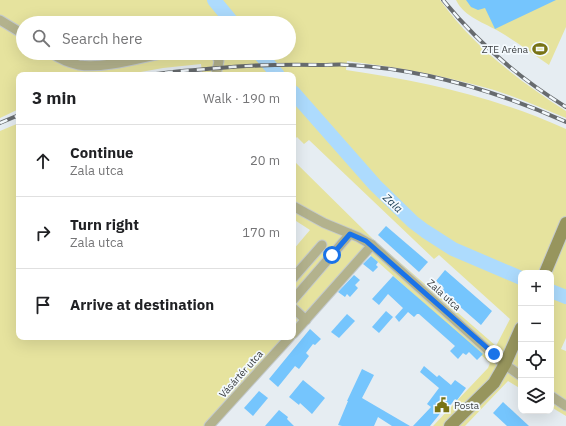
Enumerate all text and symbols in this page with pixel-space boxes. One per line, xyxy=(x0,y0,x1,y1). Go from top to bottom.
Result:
search box xyxy=(16,16,296,60)
icon: search xyxy=(30,27,52,49)
text: Search here xyxy=(62,29,142,48)
sports icon: ZTE Aréna xyxy=(531,40,549,58)
place label: ZTE Aréna xyxy=(482,43,529,56)
text: 3 min xyxy=(32,87,76,109)
text: Walk · 190 m xyxy=(203,90,280,107)
text: Continue xyxy=(70,143,134,162)
icon: ahead xyxy=(32,150,54,172)
text: 20 m xyxy=(250,152,280,169)
text: Zala utca xyxy=(70,162,123,179)
water label: Zala xyxy=(380,190,406,216)
text: Turn right xyxy=(70,215,139,234)
icon: right xyxy=(32,222,54,244)
text: 170 m xyxy=(242,224,280,241)
text: Zala utca xyxy=(70,234,123,251)
route start xyxy=(323,246,341,264)
map controls xyxy=(518,270,554,414)
button: + xyxy=(518,270,554,306)
street label: Zala utca xyxy=(424,276,464,314)
icon: arrive xyxy=(32,294,54,316)
text: Arrive at destination xyxy=(70,295,214,314)
button: − xyxy=(518,306,554,342)
button: locate xyxy=(518,342,554,378)
route end xyxy=(485,345,503,363)
street label: Vásártér utca xyxy=(216,347,266,400)
button: layers xyxy=(518,378,554,414)
public building icon: Posta xyxy=(433,396,451,414)
place label: Posta xyxy=(454,399,480,412)

